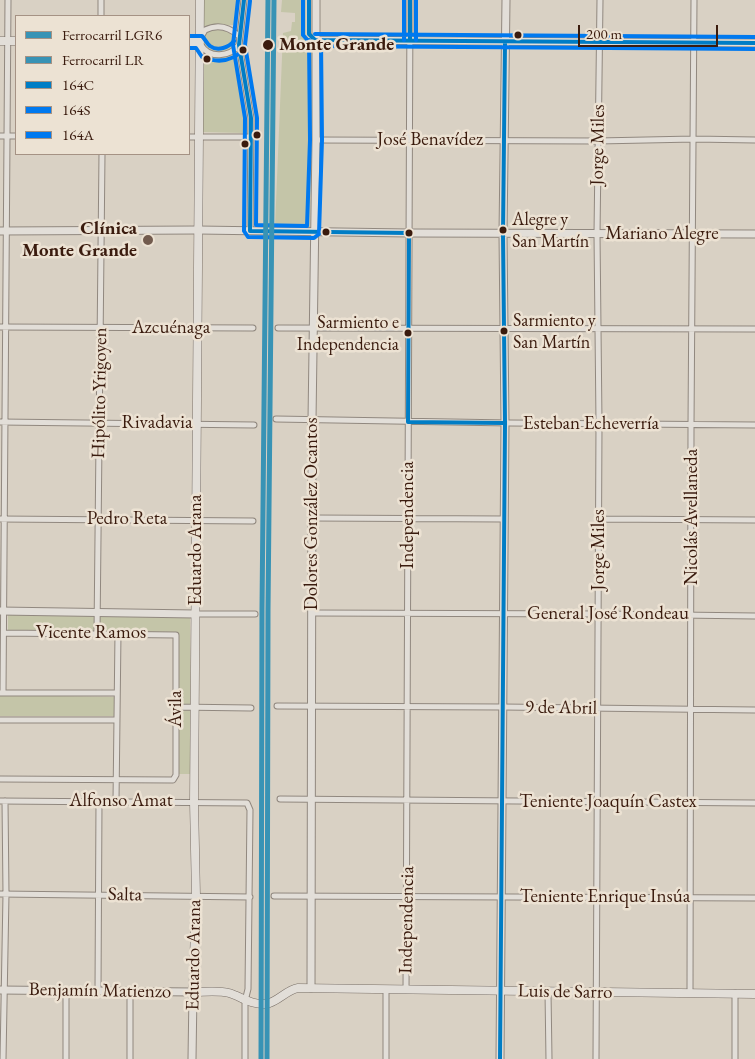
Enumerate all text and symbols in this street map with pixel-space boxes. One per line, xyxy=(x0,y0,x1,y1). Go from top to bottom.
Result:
legend xyxy=(15,15,190,155)
scale bar xyxy=(580,15,720,47)
text: 200 m xyxy=(586,24,622,43)
text: Ferrocarril LGR6 xyxy=(62,25,162,44)
unlabelled marker xyxy=(513,30,523,40)
place label: Monte Grande xyxy=(279,34,394,56)
marker: Monte Grande xyxy=(261,38,275,52)
unlabelled marker xyxy=(238,45,248,55)
text: Ferrocarril LR xyxy=(62,50,144,69)
unlabelled marker xyxy=(202,54,212,64)
text: 164C xyxy=(62,75,94,94)
text: 164S xyxy=(62,100,91,119)
street label: Jorge Miles xyxy=(586,104,610,186)
text: 164A xyxy=(62,125,94,144)
street label: José Benavídez xyxy=(377,129,483,151)
unlabelled marker xyxy=(252,130,262,140)
unlabelled marker xyxy=(240,139,250,149)
place label: Alegre y San Martín xyxy=(512,209,589,252)
place label: Clínica Monte Grande xyxy=(22,218,137,262)
street label: Mariano Alegre xyxy=(605,223,719,245)
marker: Alegre y San Martín xyxy=(498,225,508,235)
unlabelled marker xyxy=(321,227,331,237)
unlabelled marker xyxy=(404,228,414,238)
marker: Clínica Monte Grande xyxy=(141,233,155,247)
place label: Sarmiento y San Martín xyxy=(513,310,596,352)
place label: Sarmiento e Independencia xyxy=(297,312,399,354)
street label: Azcuénaga xyxy=(132,317,210,339)
marker: Sarmiento y San Martín xyxy=(499,326,509,336)
street label: Hipólito Yrigoyen xyxy=(87,327,113,459)
marker: Sarmiento e Independencia xyxy=(403,328,413,338)
street label: Rivadavia xyxy=(121,412,193,434)
street label: Esteban Echeverría xyxy=(523,413,659,435)
street label: Dolores González Ocantos xyxy=(301,417,323,611)
street label: Nicolás Avellaneda xyxy=(681,449,703,585)
street label: Independencia xyxy=(397,461,419,569)
street label: Eduardo Arana xyxy=(185,494,207,606)
street label: Pedro Reta xyxy=(87,508,167,530)
street label: Jorge Miles xyxy=(588,509,610,591)
street label: General José Rondeau xyxy=(527,603,689,625)
street label: Vicente Ramos xyxy=(36,622,146,644)
street label: Ávila xyxy=(165,691,187,727)
street label: 9 de Abril xyxy=(525,696,597,720)
street label: Alfonso Amat xyxy=(69,790,173,812)
street label: Teniente Joaquín Castex xyxy=(519,791,697,813)
street label: Independencia xyxy=(395,866,419,974)
street label: Salta xyxy=(108,883,142,907)
street label: Teniente Enrique Insúa xyxy=(520,886,690,908)
street label: Eduardo Arana xyxy=(182,899,206,1011)
street label: Benjamín Matienzo xyxy=(28,978,172,1004)
street label: Luis de Sarro xyxy=(517,980,613,1004)

